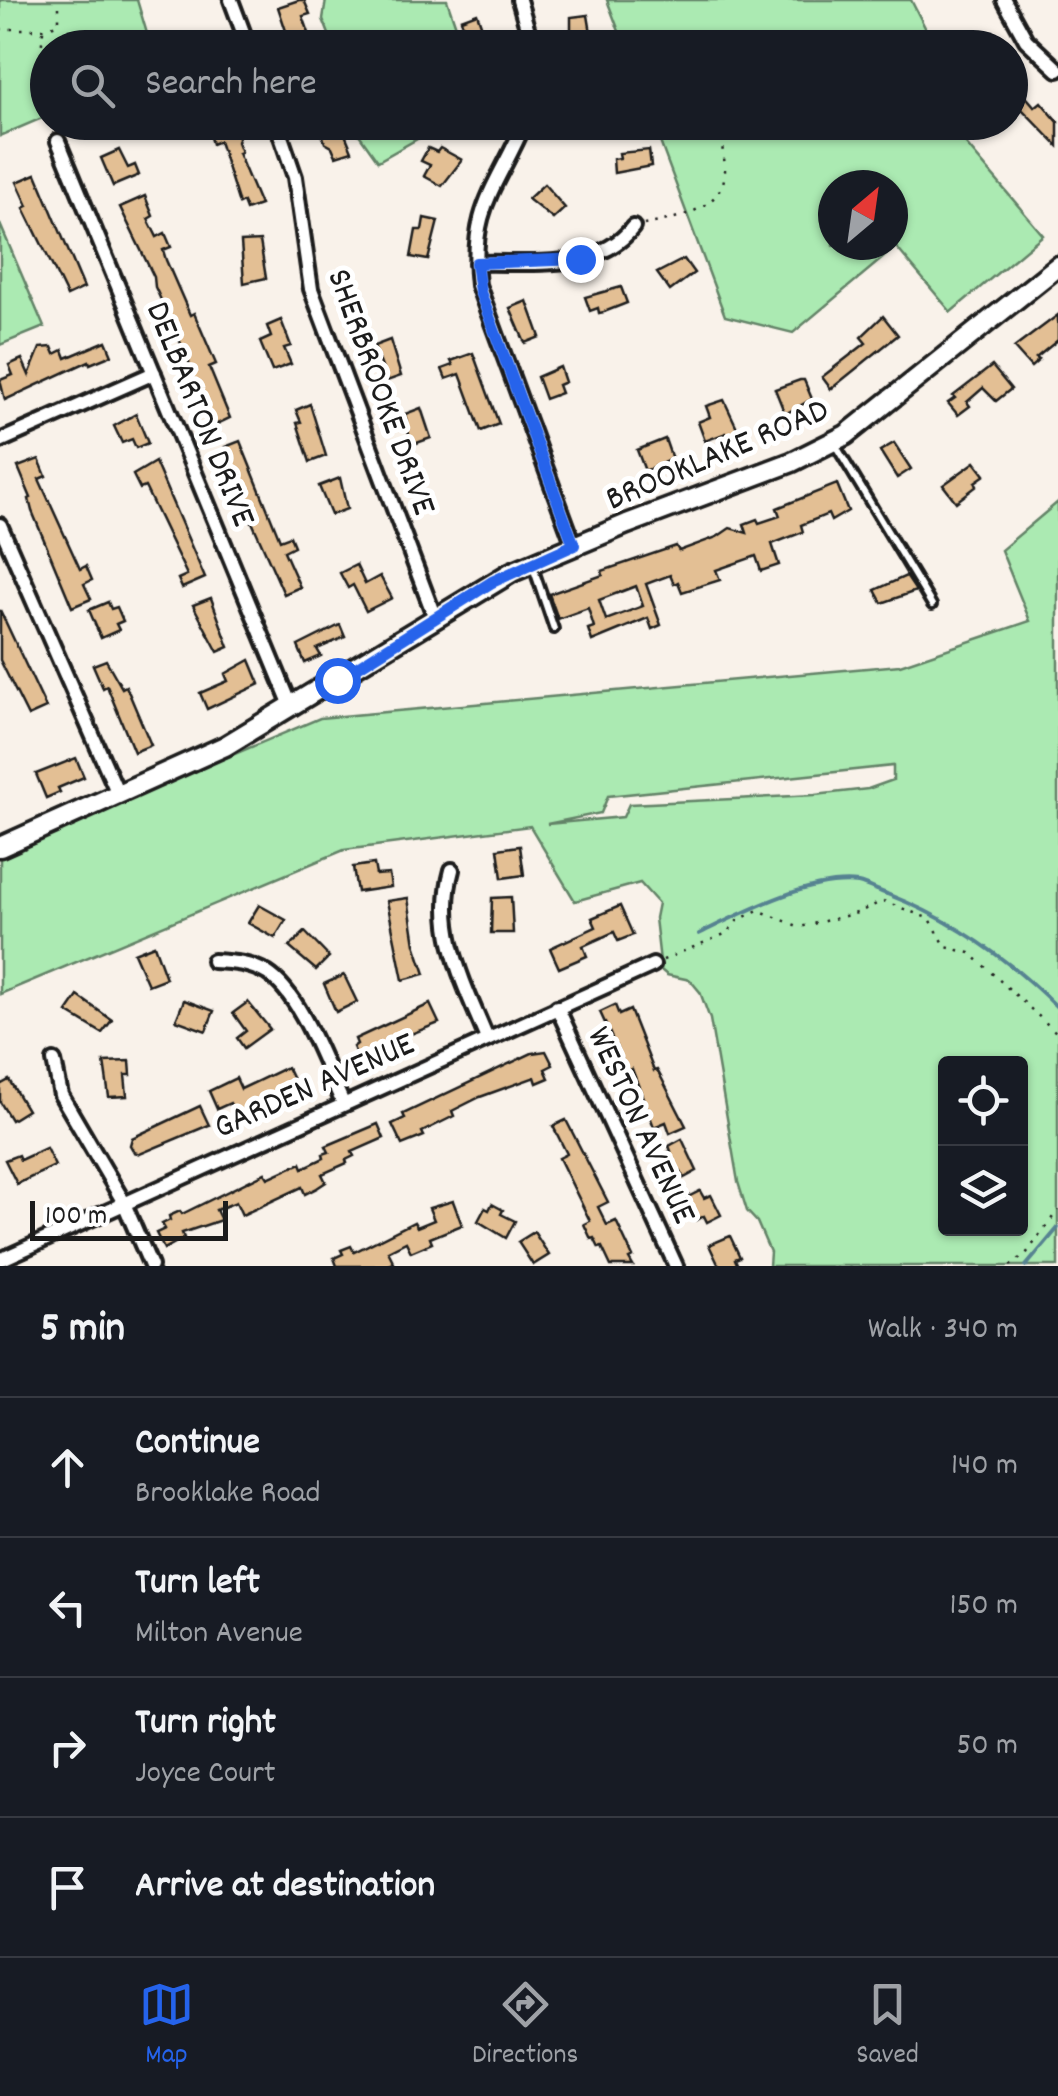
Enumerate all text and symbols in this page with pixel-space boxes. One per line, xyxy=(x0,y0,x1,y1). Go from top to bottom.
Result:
search box xyxy=(30,30,1028,140)
icon: search xyxy=(65,58,120,113)
text: Search here xyxy=(145,58,317,113)
north arrow xyxy=(818,170,908,260)
route end xyxy=(558,237,604,283)
street label: SHERBROOKE DRIVE xyxy=(312,263,447,523)
street label: DELBARTON DRIVE xyxy=(130,295,266,535)
street label: BROOKLAKE ROAD xyxy=(599,387,837,526)
route start xyxy=(315,658,361,704)
street label: WESTON AVENUE xyxy=(572,1019,707,1233)
street label: GARDEN AVENUE xyxy=(207,1021,423,1154)
map controls xyxy=(938,1056,1028,1236)
button: locate xyxy=(938,1056,1028,1146)
button: layers xyxy=(938,1146,1028,1236)
scale bar xyxy=(30,1196,228,1240)
text: 100 m xyxy=(45,1198,107,1238)
text: 5 min xyxy=(40,1301,125,1361)
text: Walk · 340 m xyxy=(868,1308,1018,1354)
text: Continue xyxy=(135,1417,260,1472)
icon: ahead xyxy=(40,1440,95,1495)
text: 140 m xyxy=(951,1444,1018,1490)
text: Brooklake Road xyxy=(135,1472,321,1518)
text: Turn left xyxy=(135,1557,260,1612)
icon: left xyxy=(40,1580,95,1635)
text: 150 m xyxy=(949,1584,1018,1630)
text: Milton Avenue xyxy=(135,1612,303,1658)
text: Turn right xyxy=(135,1697,276,1752)
icon: right xyxy=(40,1720,95,1775)
text: 50 m xyxy=(956,1724,1018,1770)
text: Joyce Court xyxy=(135,1752,276,1798)
icon: arrive xyxy=(40,1860,95,1915)
text: Arrive at destination xyxy=(135,1860,435,1915)
tab: Map xyxy=(139,1977,194,2077)
tab: Directions xyxy=(472,1977,578,2077)
tab: Saved xyxy=(856,1977,919,2077)

